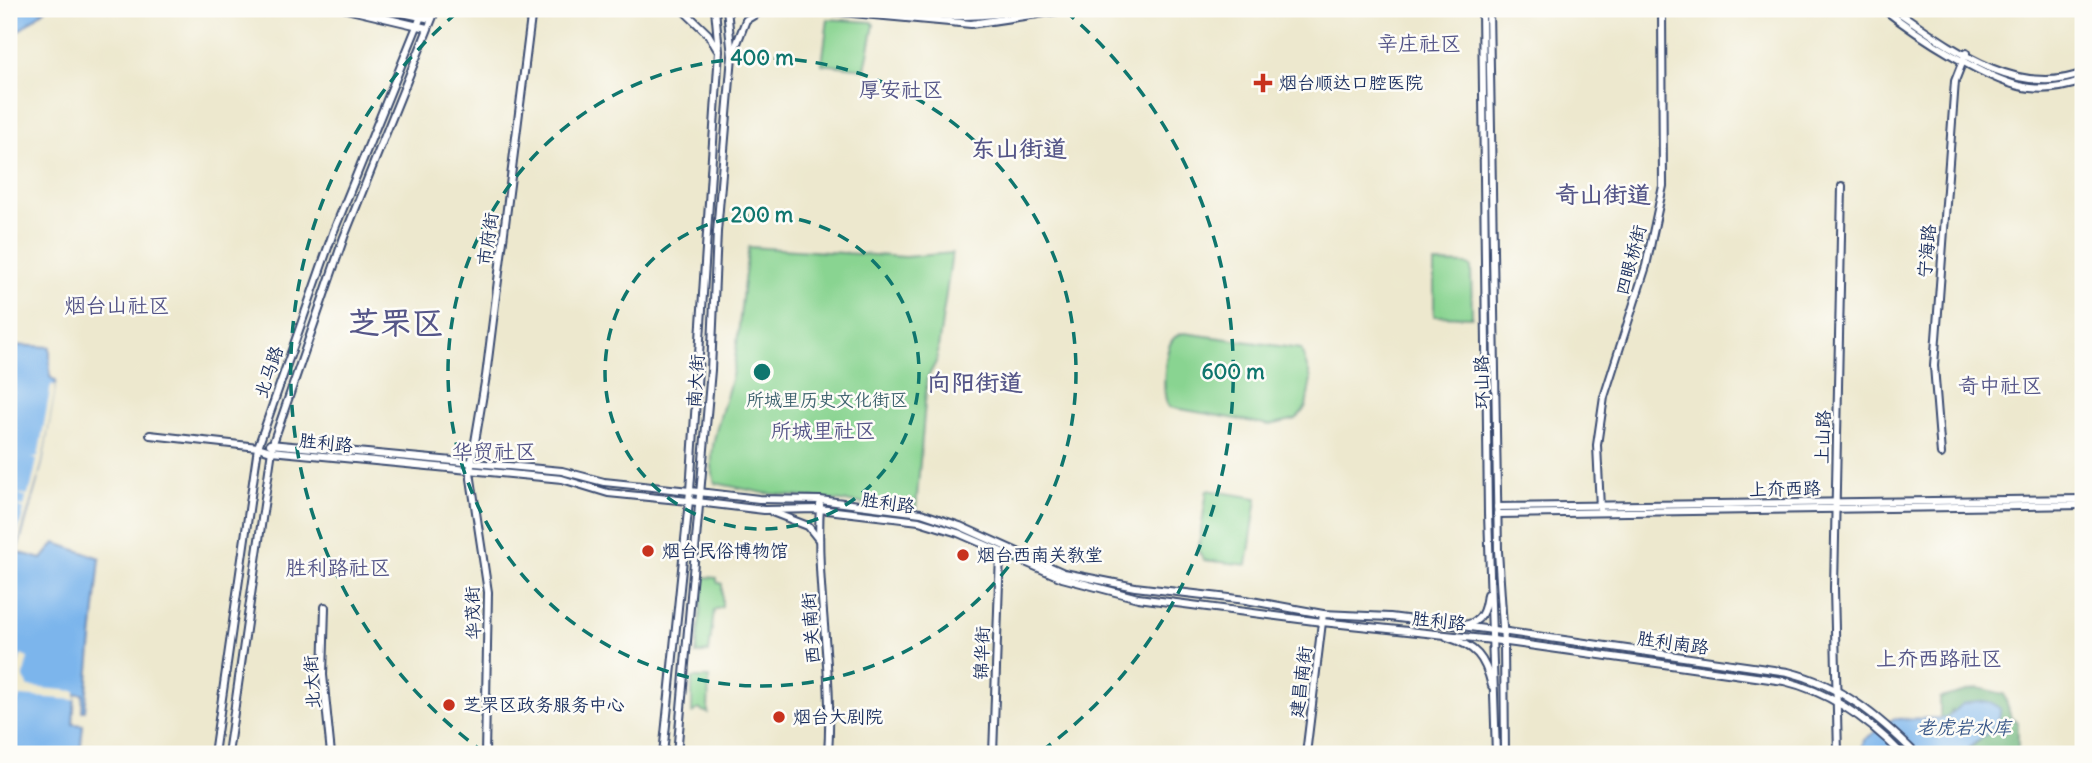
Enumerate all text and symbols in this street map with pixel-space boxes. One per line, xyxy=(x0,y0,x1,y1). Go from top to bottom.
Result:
district label: 辛庄社区 xyxy=(1377,30,1461,57)
text: 400 m xyxy=(730,44,794,71)
place label: 烟台顺达口腔医院 xyxy=(1279,71,1423,94)
marker: 烟台顺达口腔医院 xyxy=(1253,73,1273,93)
district label: 厚安社区 xyxy=(859,76,943,103)
district label: 东山街道 xyxy=(971,133,1067,163)
district label: 奇山街道 xyxy=(1555,179,1651,209)
text: 200 m xyxy=(731,201,794,228)
street label: 市府街 xyxy=(472,211,503,267)
street label: 四眼桥街 xyxy=(1610,222,1651,298)
street label: 宁海路 xyxy=(1913,223,1940,279)
district label: 烟台山社区 xyxy=(65,292,170,319)
district label: 芝罘区 xyxy=(348,302,444,343)
street label: 北马路 xyxy=(249,343,288,401)
street label: 南大街 xyxy=(682,353,709,409)
street label: 环山路 xyxy=(1470,355,1493,409)
text: 600 m xyxy=(1201,358,1265,385)
centre of rings xyxy=(750,360,774,384)
district label: 向阳街道 xyxy=(927,367,1023,397)
district label: 奇中社区 xyxy=(1958,372,2042,399)
park label: 所城里历史文化街区 xyxy=(746,388,908,411)
street label: 上山路 xyxy=(1810,410,1835,464)
district label: 所城里社区 xyxy=(771,417,876,444)
street label: 胜利路 xyxy=(298,428,354,457)
district label: 华贸社区 xyxy=(452,438,536,465)
street label: 上夼西路 xyxy=(1749,476,1821,501)
street label: 胜利路 xyxy=(860,487,916,518)
place label: 烟台民俗博物馆 xyxy=(662,539,788,562)
marker: 烟台民俗博物馆 xyxy=(640,543,656,559)
place label: 烟台西南关教堂 xyxy=(977,543,1103,566)
marker: 烟台西南关教堂 xyxy=(955,547,971,563)
district label: 胜利路社区 xyxy=(286,554,391,581)
street label: 华茂街 xyxy=(460,586,485,640)
street label: 西关南街 xyxy=(797,591,824,665)
street label: 胜利路 xyxy=(1411,606,1467,635)
street label: 锦华街 xyxy=(969,626,994,680)
street label: 胜利南路 xyxy=(1636,626,1710,659)
street label: 建昌南街 xyxy=(1285,645,1316,719)
district label: 上夼西路社区 xyxy=(1876,645,2002,672)
street label: 北大街 xyxy=(299,654,324,710)
place label: 芝罘区政务服务中心 xyxy=(463,693,625,716)
marker: 芝罘区政务服务中心 xyxy=(441,697,457,713)
place label: 烟台大剧院 xyxy=(793,705,883,728)
marker: 烟台大剧院 xyxy=(771,709,787,725)
water label: 老虎岩水库 xyxy=(1916,715,2013,739)

